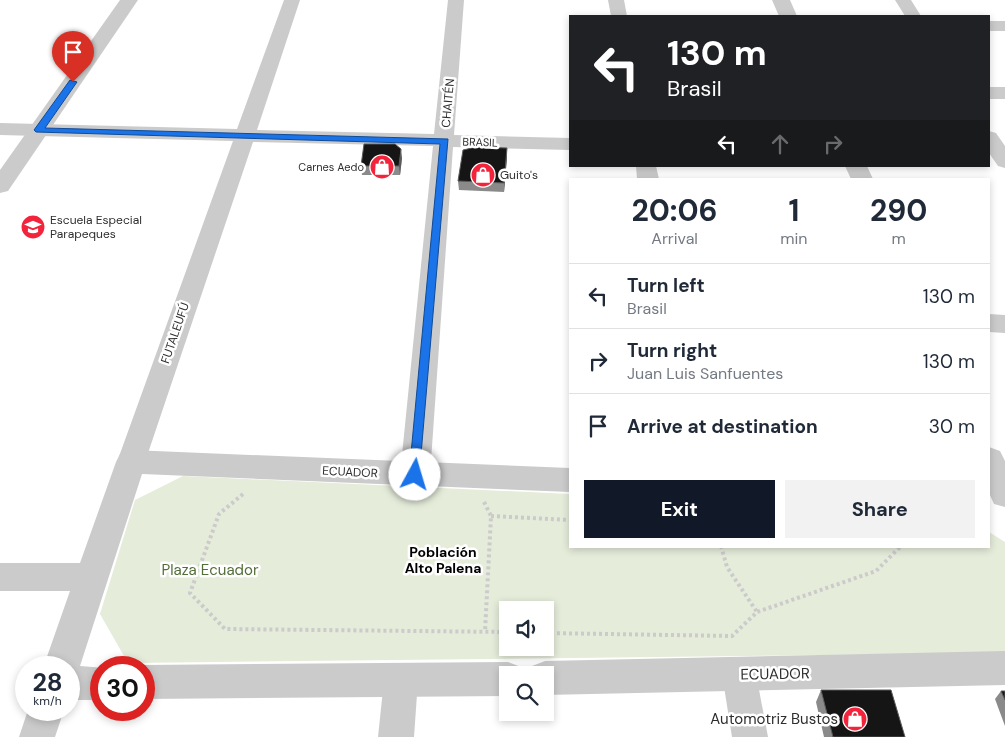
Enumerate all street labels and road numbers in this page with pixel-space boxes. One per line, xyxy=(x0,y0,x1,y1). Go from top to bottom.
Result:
street label: CHAITÉN xyxy=(438,78,458,128)
street label: BRASIL xyxy=(462,134,498,150)
street label: FUTALEUFÚ xyxy=(157,300,193,366)
street label: ECUADOR xyxy=(322,463,378,481)
street label: ECUADOR xyxy=(740,663,810,685)

